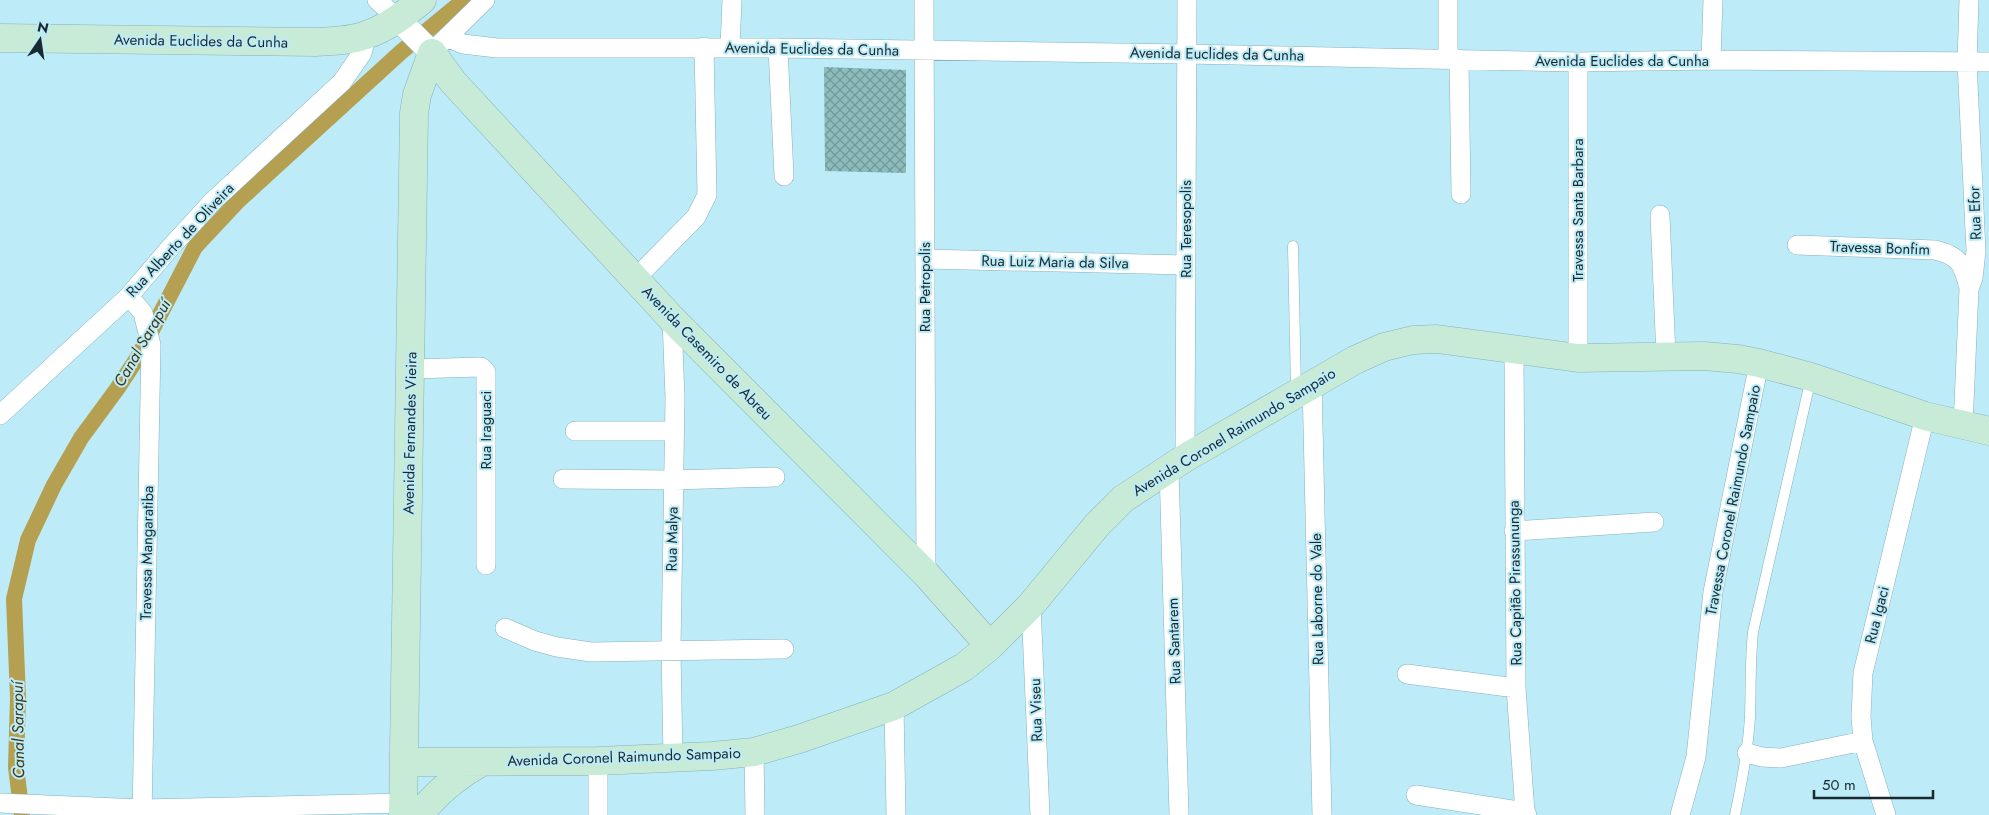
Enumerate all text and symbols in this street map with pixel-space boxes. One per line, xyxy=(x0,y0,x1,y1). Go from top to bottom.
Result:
north arrow xyxy=(15,15,65,65)
text: N xyxy=(35,16,51,38)
street label: Avenida Euclides da Cunha xyxy=(114,28,288,54)
street label: Avenida Euclides da Cunha xyxy=(725,36,899,62)
street label: Avenida Euclides da Cunha xyxy=(1130,41,1304,67)
street label: Avenida Euclides da Cunha xyxy=(1535,50,1709,72)
street label: Travessa Santa Barbara xyxy=(1567,138,1589,282)
street label: Rua Alberto de Oliveira xyxy=(121,178,239,302)
street label: Rua Teresopolis xyxy=(1175,180,1197,278)
street label: Rua Efor xyxy=(1963,185,1987,240)
street label: Travessa Bonfim xyxy=(1829,235,1931,261)
street label: Rua Petropolis xyxy=(914,242,936,332)
street label: Rua Luiz Maria da Silva xyxy=(981,250,1129,274)
street label: Avenida Casemiro de Abreu xyxy=(637,281,777,425)
water label: Canal Sarapuí xyxy=(108,293,177,391)
street label: Avenida Fernandes Vieira xyxy=(398,351,422,515)
street label: Avenida Coronel Raimundo Sampaio xyxy=(1128,362,1340,502)
street label: Travessa Coronel Raimundo Sampaio xyxy=(1700,383,1766,617)
street label: Rua Iraguaci xyxy=(475,391,497,469)
street label: Travessa Mangaratiba xyxy=(135,486,159,620)
street label: Rua Capitão Pirassununga xyxy=(1503,500,1527,666)
street label: Rua Malya xyxy=(660,507,684,571)
street label: Rua Laborne do Vale xyxy=(1305,533,1329,665)
street label: Rua Igaci xyxy=(1859,584,1895,646)
street label: Rua Santarem xyxy=(1161,597,1187,685)
street label: Rua Viseu xyxy=(1024,678,1048,742)
water label: Canal Sarapuí xyxy=(6,679,30,779)
street label: Avenida Coronel Raimundo Sampaio xyxy=(507,742,741,772)
scale bar xyxy=(1814,768,1933,800)
text: 50 m xyxy=(1822,774,1856,796)

